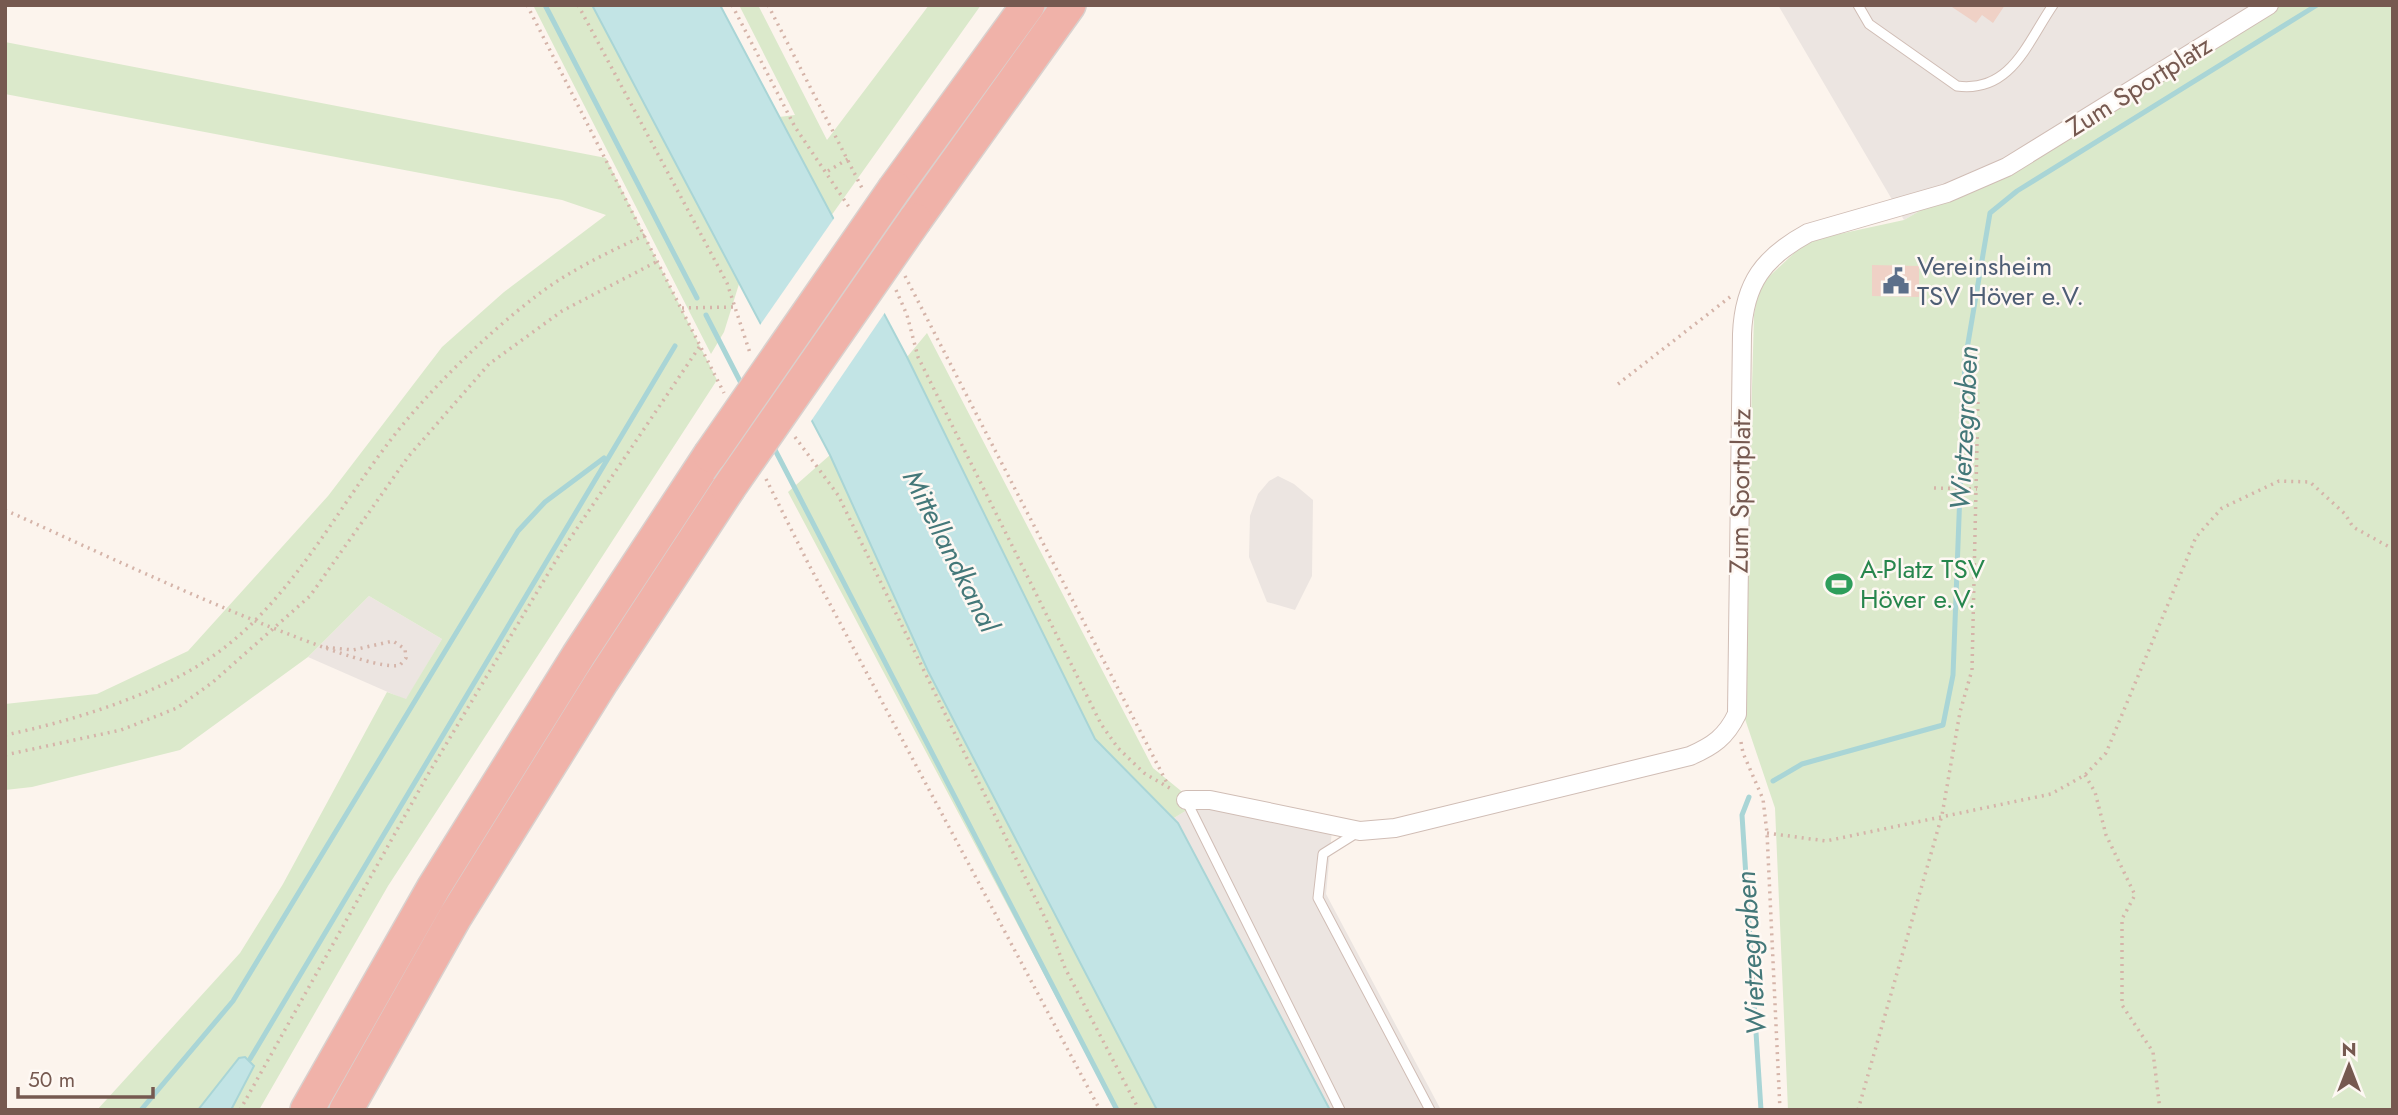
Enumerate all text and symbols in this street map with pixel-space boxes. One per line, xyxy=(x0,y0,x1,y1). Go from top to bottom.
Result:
street label: Zum Sportplatz xyxy=(2059,26,2219,146)
place label: Vereinsheim TSV Höver e.V. xyxy=(1917,247,2084,315)
public building icon: Vereinsheim TSV Höver e.V. xyxy=(1881,266,1911,296)
water label: Wietzegraben xyxy=(1939,345,1989,511)
street label: Zum Sportplatz xyxy=(1720,408,1760,574)
water label: Mittellandkanal xyxy=(892,463,1010,641)
place label: A-Platz TSV Höver e.V. xyxy=(1860,550,1986,618)
sports icon: A-Platz TSV Höver e.V. xyxy=(1824,569,1854,599)
water label: Wietzegraben xyxy=(1725,869,1777,1037)
north arrow xyxy=(2314,1031,2384,1101)
text: N xyxy=(2341,1036,2357,1063)
scale bar xyxy=(18,1056,152,1100)
text: 50 m xyxy=(28,1065,75,1095)

